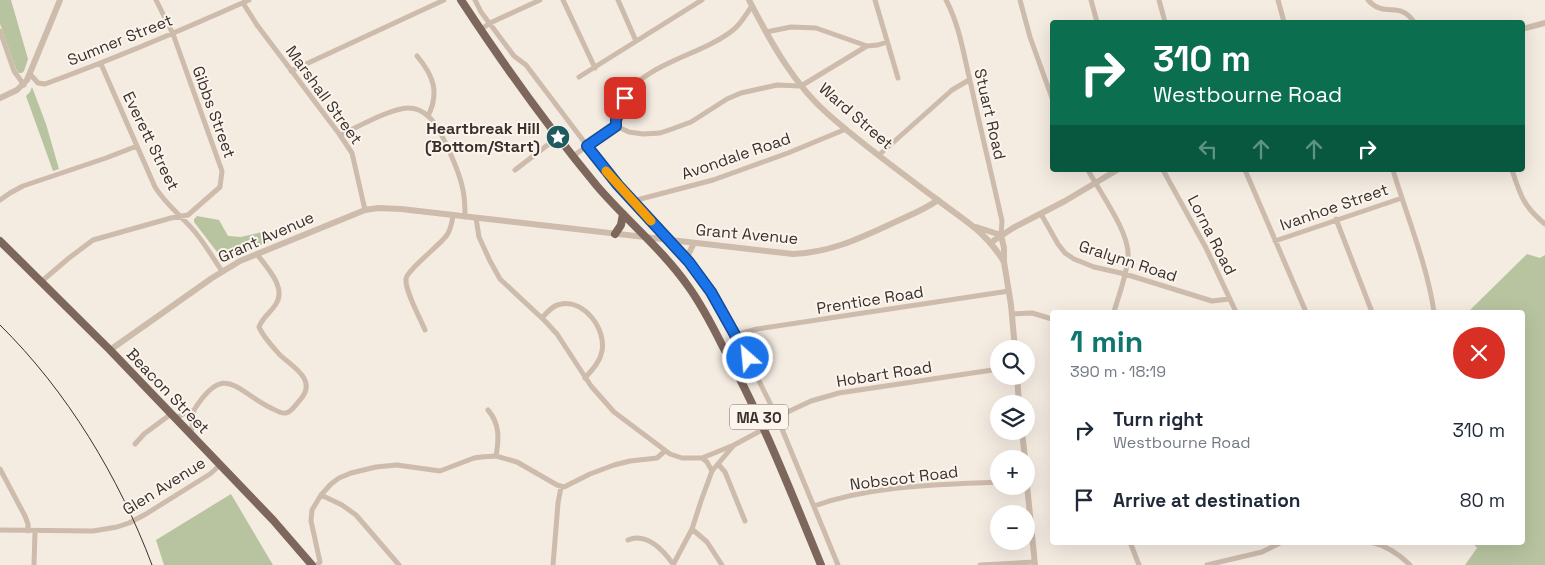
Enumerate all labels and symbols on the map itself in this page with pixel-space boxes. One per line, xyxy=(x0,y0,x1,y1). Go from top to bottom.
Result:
street label: Sumner Street xyxy=(64,9,176,71)
street label: Marshall Street xyxy=(281,41,367,149)
street label: Gibbs Street xyxy=(188,63,240,161)
street label: Stuart Road xyxy=(969,66,1011,162)
pin xyxy=(604,77,646,119)
street label: Ward Street xyxy=(814,78,898,154)
street label: Everett Street xyxy=(118,88,184,194)
place label: Heartbreak Hill (Bottom/Start) xyxy=(425,118,540,157)
place icon: Heartbreak Hill (Bottom/Start) xyxy=(545,124,571,150)
street label: Avondale Road xyxy=(679,128,793,184)
street label: Ivanhoe Street xyxy=(1277,179,1391,235)
street label: Lorna Road xyxy=(1183,191,1241,279)
street label: Grant Avenue xyxy=(215,206,317,268)
street label: Grant Avenue xyxy=(695,219,799,249)
street label: Gralynn Road xyxy=(1076,235,1180,287)
street label: Prentice Road xyxy=(815,281,925,319)
position arrow xyxy=(721,331,773,383)
street label: Beacon Street xyxy=(122,344,214,438)
street label: Hobart Road xyxy=(835,356,933,392)
road number: MA 30 xyxy=(730,404,788,430)
street label: Glen Avenue xyxy=(119,452,209,520)
street label: Nobscot Road xyxy=(849,461,959,495)

